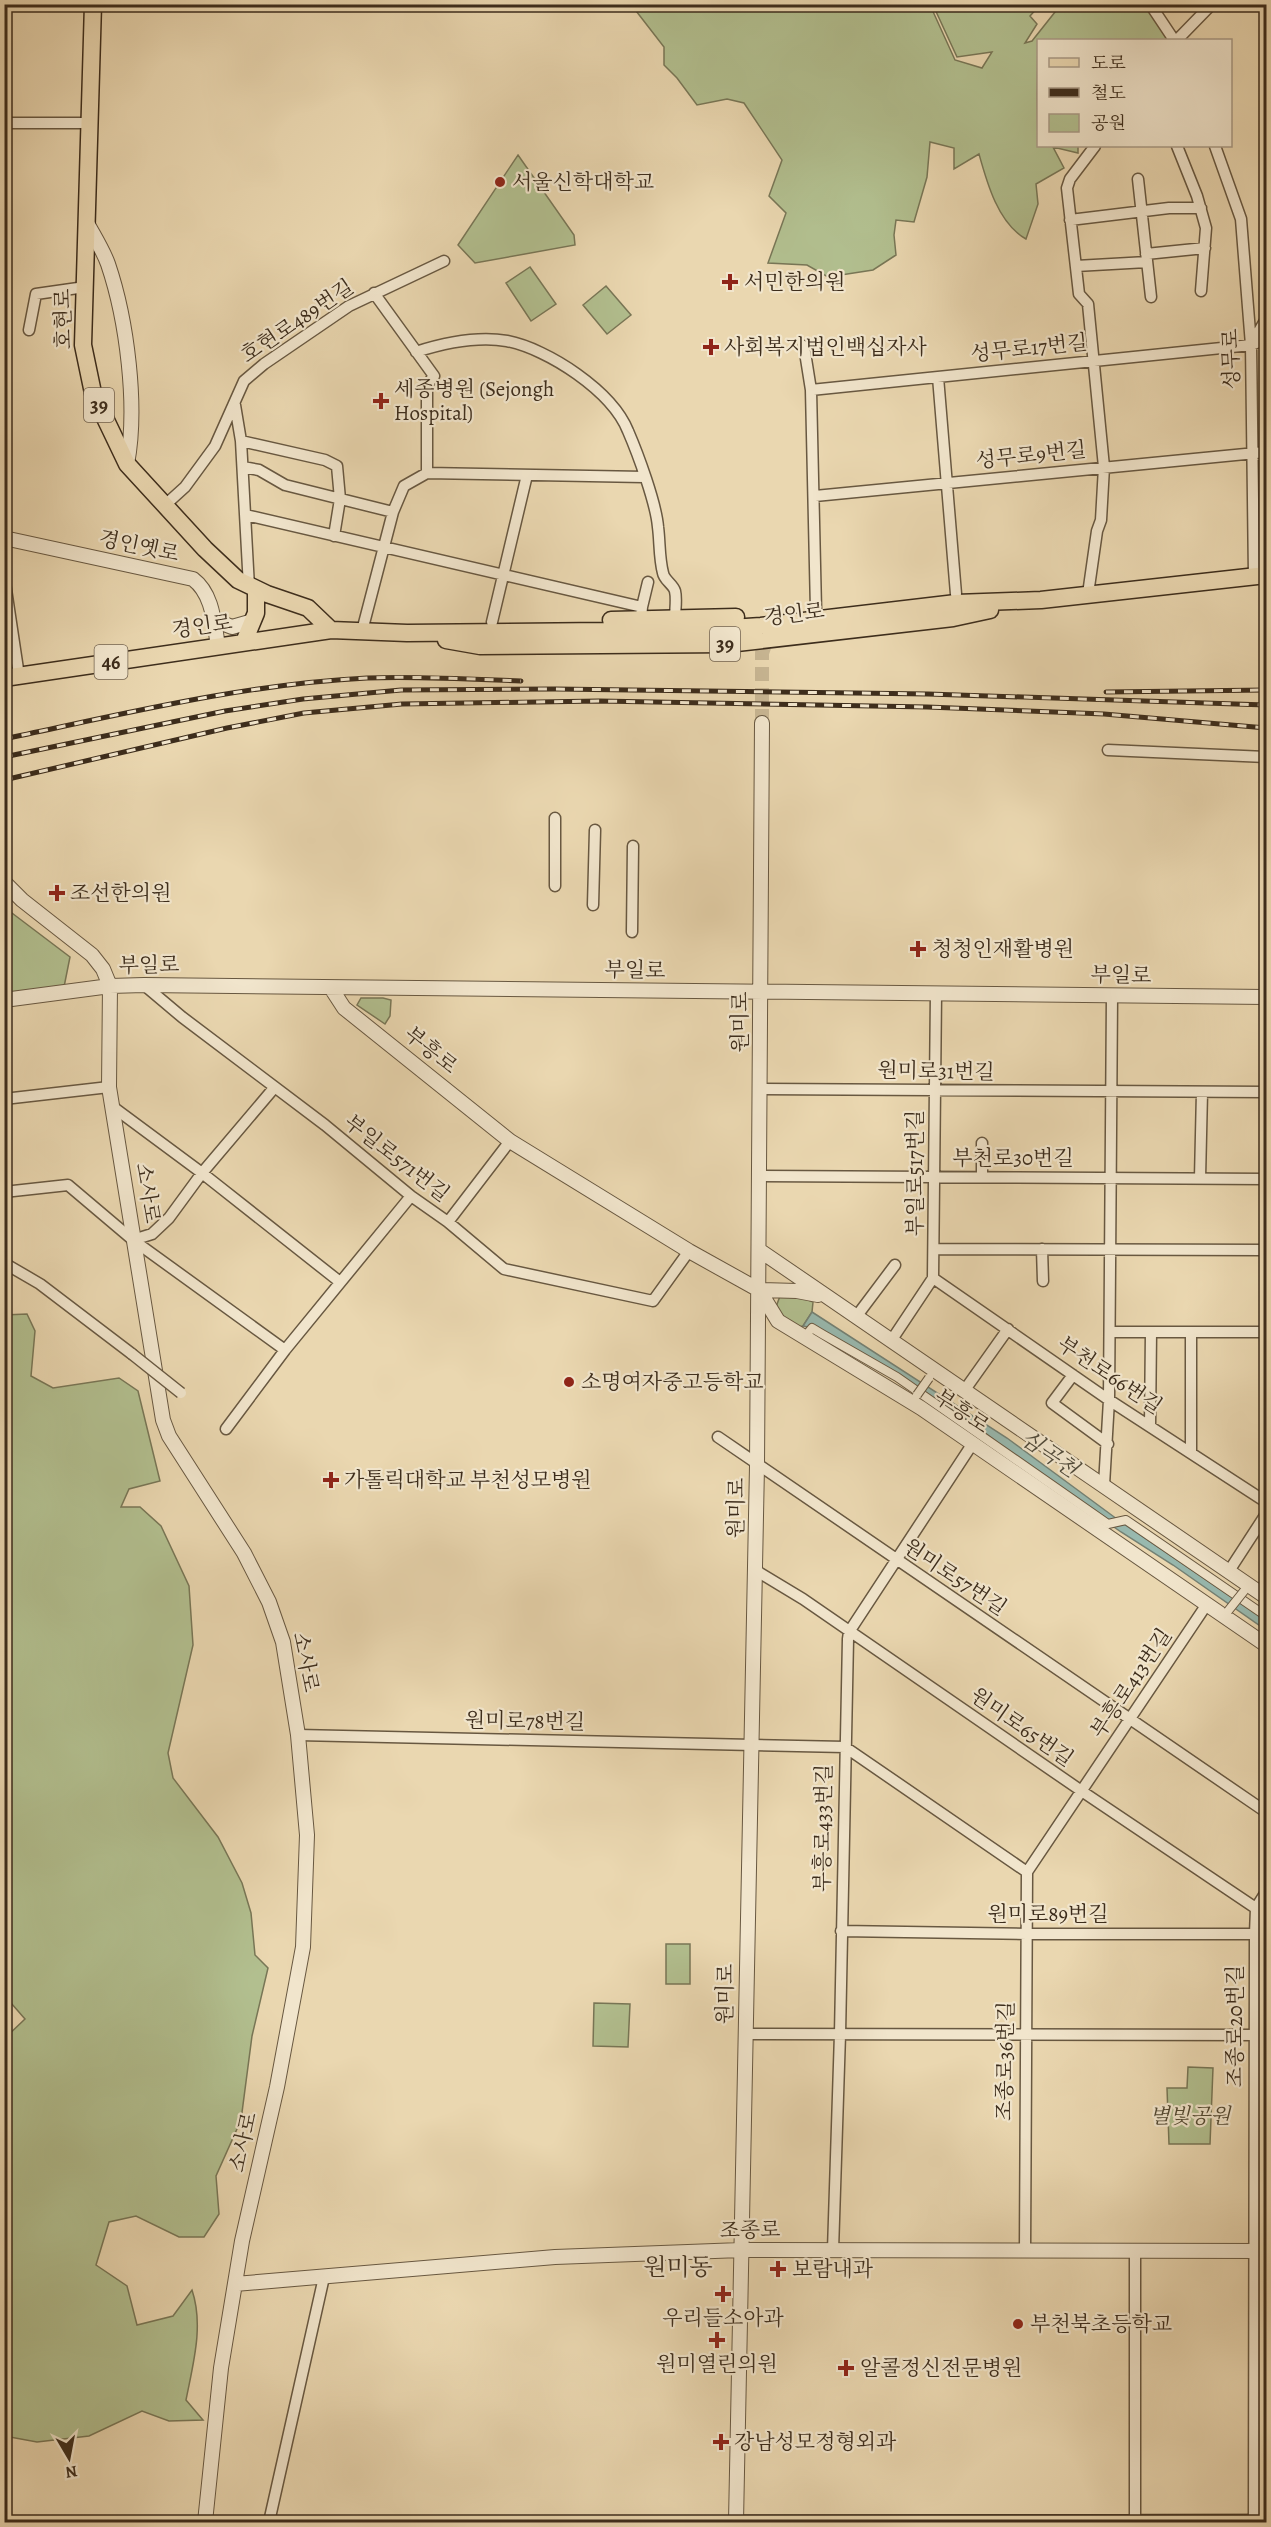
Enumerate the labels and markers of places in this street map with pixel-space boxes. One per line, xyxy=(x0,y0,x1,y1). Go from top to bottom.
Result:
place label: 서울신학대학교 xyxy=(512,168,654,196)
marker: 서울신학대학교 xyxy=(493,175,507,189)
place label: 서민한의원 xyxy=(744,268,845,296)
marker: 서민한의원 xyxy=(721,273,739,291)
place label: 사회복지법인백십자사 xyxy=(724,333,928,361)
marker: 사회복지법인백십자사 xyxy=(702,338,720,356)
place label: 세종병원 (Sejongh Hospital) xyxy=(394,375,554,427)
marker: 세종병원 (Sejongh Hospital) xyxy=(372,392,390,410)
place label: 조선한의원 xyxy=(70,879,171,907)
marker: 조선한의원 xyxy=(48,884,66,902)
place label: 청청인재활병원 xyxy=(932,935,1074,963)
marker: 청청인재활병원 xyxy=(909,940,927,958)
place label: 소명여자중고등학교 xyxy=(581,1368,764,1396)
marker: 소명여자중고등학교 xyxy=(562,1375,576,1389)
place label: 가톨릭대학교 부천성모병원 xyxy=(344,1466,592,1494)
marker: 가톨릭대학교 부천성모병원 xyxy=(322,1471,340,1489)
place label: 보람내과 xyxy=(792,2255,874,2283)
marker: 보람내과 xyxy=(769,2260,787,2278)
marker: 우리들소아과 xyxy=(714,2285,732,2303)
place label: 우리들소아과 xyxy=(662,2304,785,2332)
place label: 부천북초등학교 xyxy=(1030,2310,1172,2338)
marker: 부천북초등학교 xyxy=(1011,2317,1025,2331)
marker: 원미열린의원 xyxy=(708,2331,726,2349)
place label: 원미열린의원 xyxy=(656,2350,778,2378)
place label: 알콜정신전문병원 xyxy=(860,2354,1022,2382)
marker: 알콜정신전문병원 xyxy=(837,2359,855,2377)
place label: 강남성모정형외과 xyxy=(734,2428,897,2456)
marker: 강남성모정형외과 xyxy=(712,2433,730,2451)

